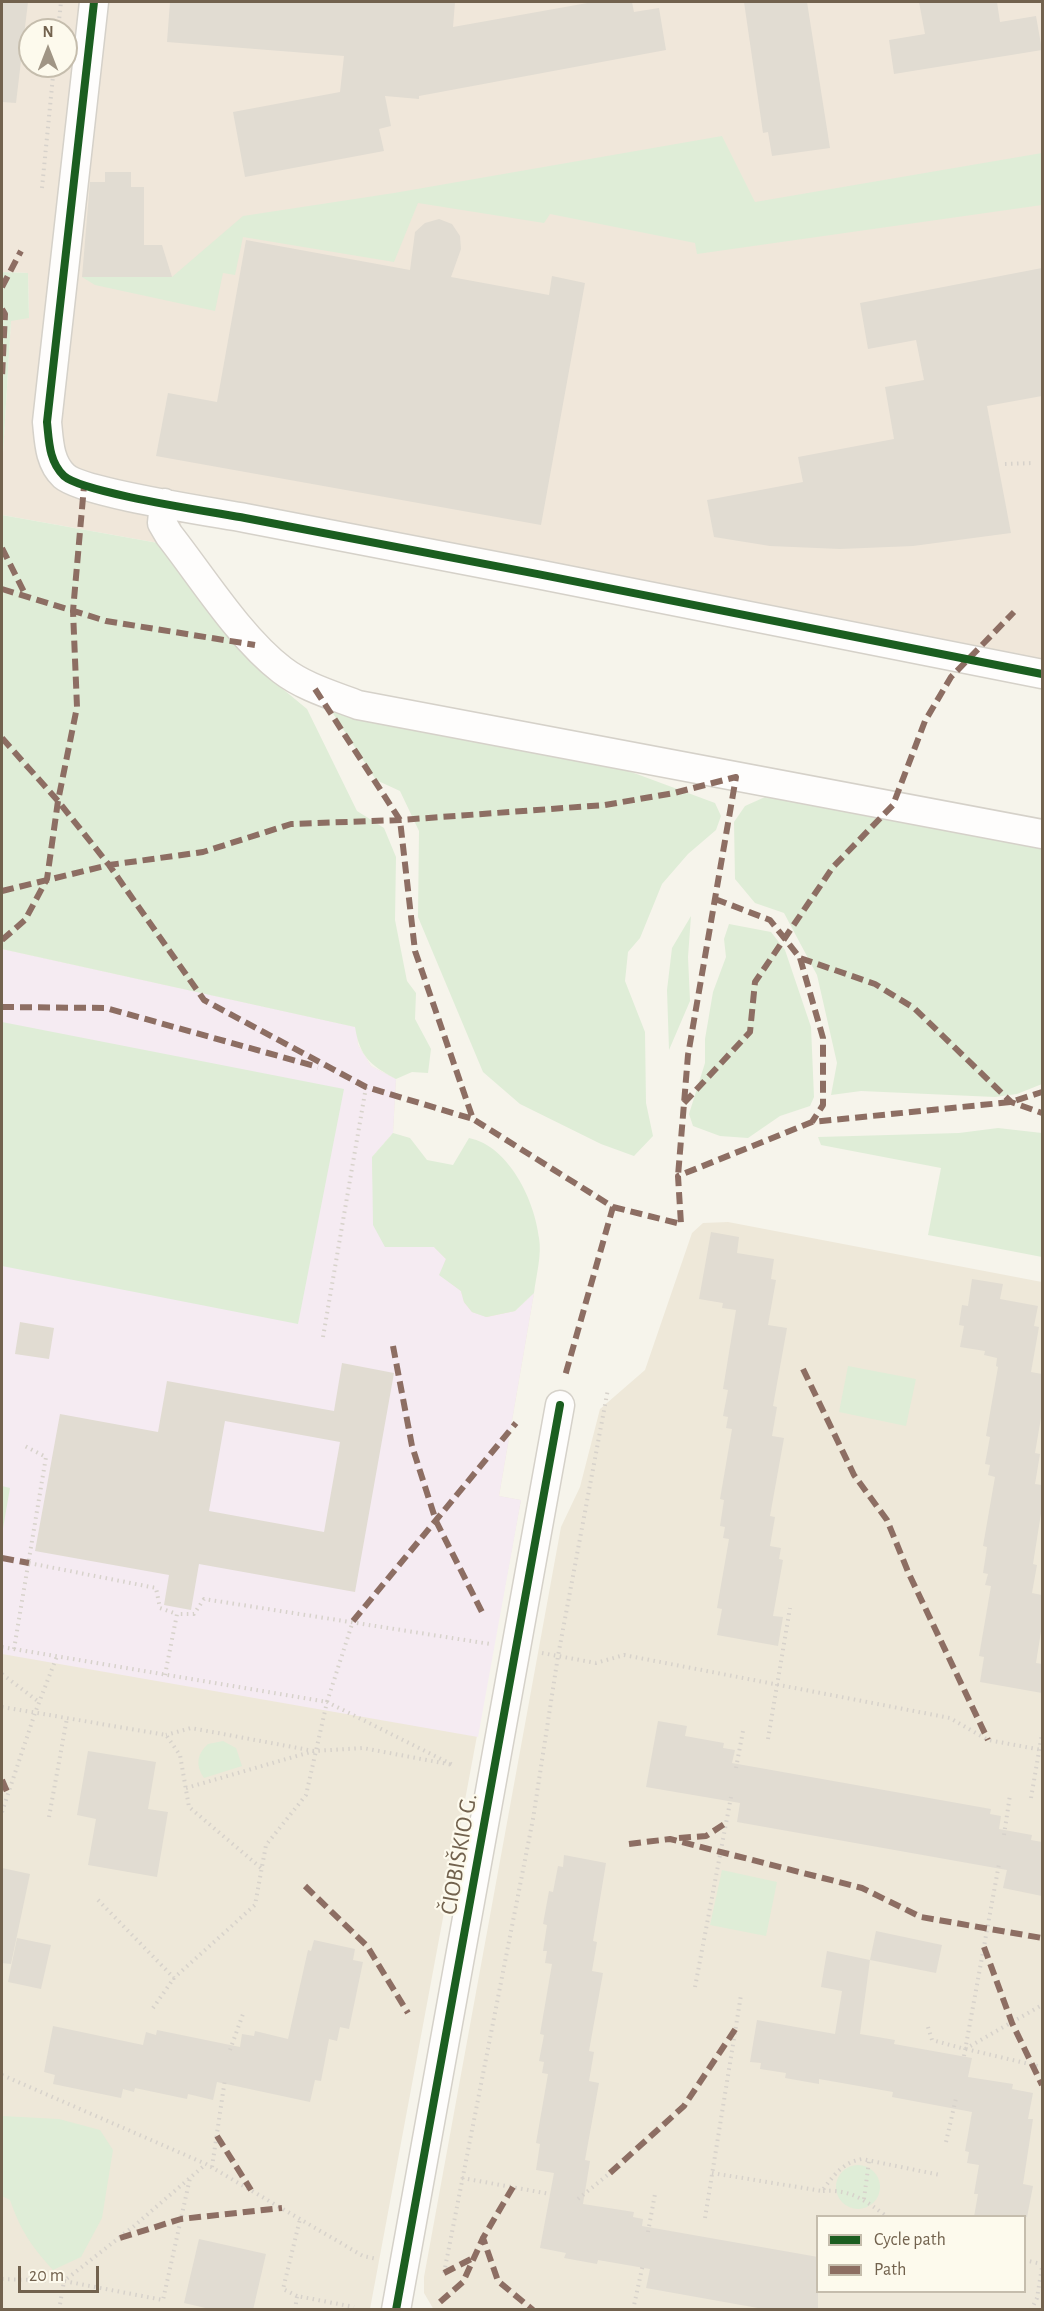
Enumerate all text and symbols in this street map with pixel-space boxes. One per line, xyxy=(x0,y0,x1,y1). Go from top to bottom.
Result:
north arrow xyxy=(18,18,78,78)
text: N xyxy=(42,24,54,40)
street label: ČIOBIŠKIO G. xyxy=(434,1791,484,1917)
legend xyxy=(816,2215,1026,2293)
text: Cycle path xyxy=(874,2231,946,2249)
scale bar xyxy=(21,2254,102,2292)
text: Path xyxy=(874,2261,906,2279)
text: 20 m xyxy=(29,2267,64,2285)

